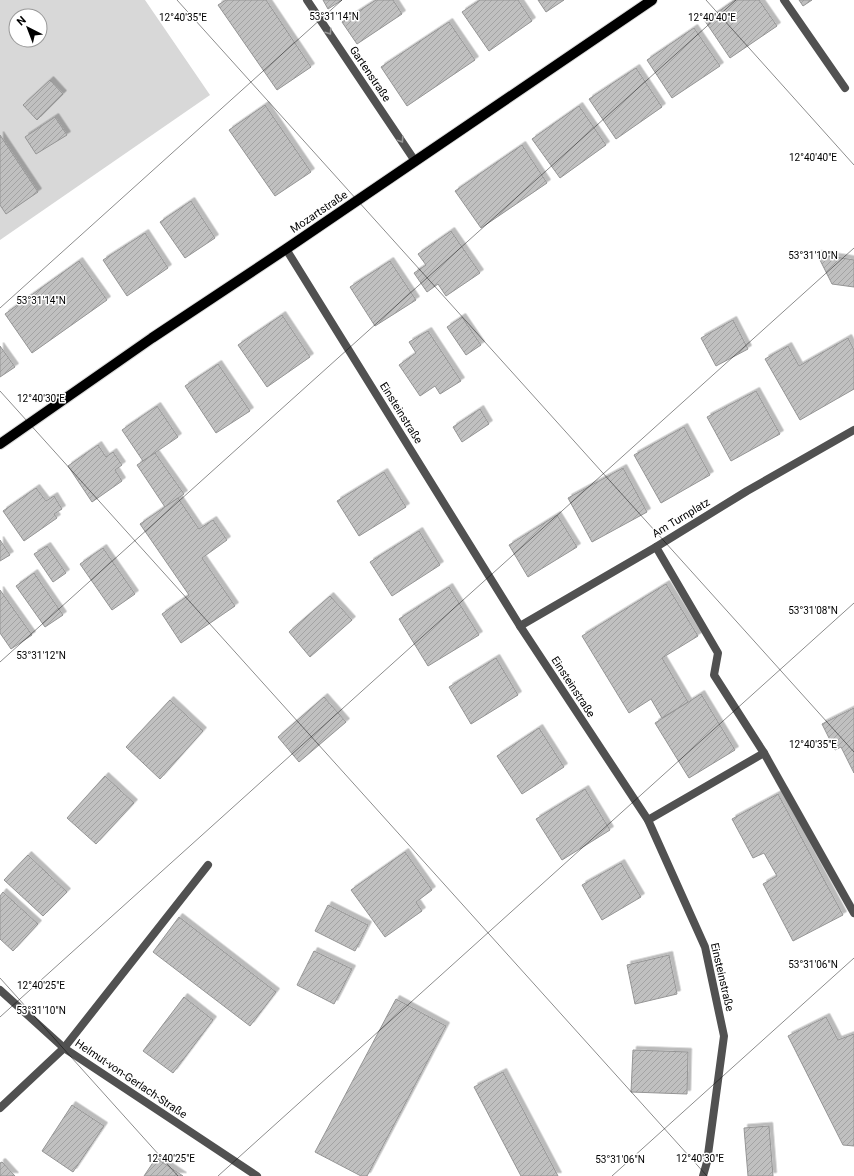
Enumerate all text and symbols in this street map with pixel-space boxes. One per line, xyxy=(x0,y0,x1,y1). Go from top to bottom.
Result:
north arrow xyxy=(8,8,48,48)
text: 53°31'14"N xyxy=(309,11,359,22)
text: 12°40'35"E xyxy=(159,12,207,23)
text: 12°40'40"E xyxy=(688,12,736,23)
text: N xyxy=(14,13,29,28)
one-way arrow xyxy=(324,28,331,35)
street label: Gartenstraße xyxy=(347,44,393,104)
one-way arrow xyxy=(396,136,403,143)
text: 12°40'40"E xyxy=(789,152,837,163)
street label: Mozartstraße xyxy=(288,188,350,236)
text: 53°31'10"N xyxy=(788,250,838,261)
text: 53°31'14"N xyxy=(16,295,66,306)
street label: Einsteinstraße xyxy=(377,380,425,446)
text: 12°40'30"E xyxy=(17,393,65,404)
street label: Am Turnplatz xyxy=(650,495,713,540)
text: 53°31'08"N xyxy=(788,605,838,616)
text: 53°31'12"N xyxy=(16,650,66,661)
street label: Einsteinstraße xyxy=(548,654,598,720)
text: 12°40'35"E xyxy=(789,739,837,750)
street label: Einsteinstraße xyxy=(708,941,736,1013)
text: 53°31'06"N xyxy=(788,959,838,970)
text: 12°40'25"E xyxy=(17,980,65,991)
text: 53°31'10"N xyxy=(16,1005,66,1016)
street label: Helmut-von-Gerlach-Straße xyxy=(73,1037,189,1121)
text: 12°40'25"E xyxy=(147,1153,195,1164)
text: 12°40'30"E xyxy=(676,1153,724,1164)
text: 53°31'06"N xyxy=(595,1154,645,1165)

